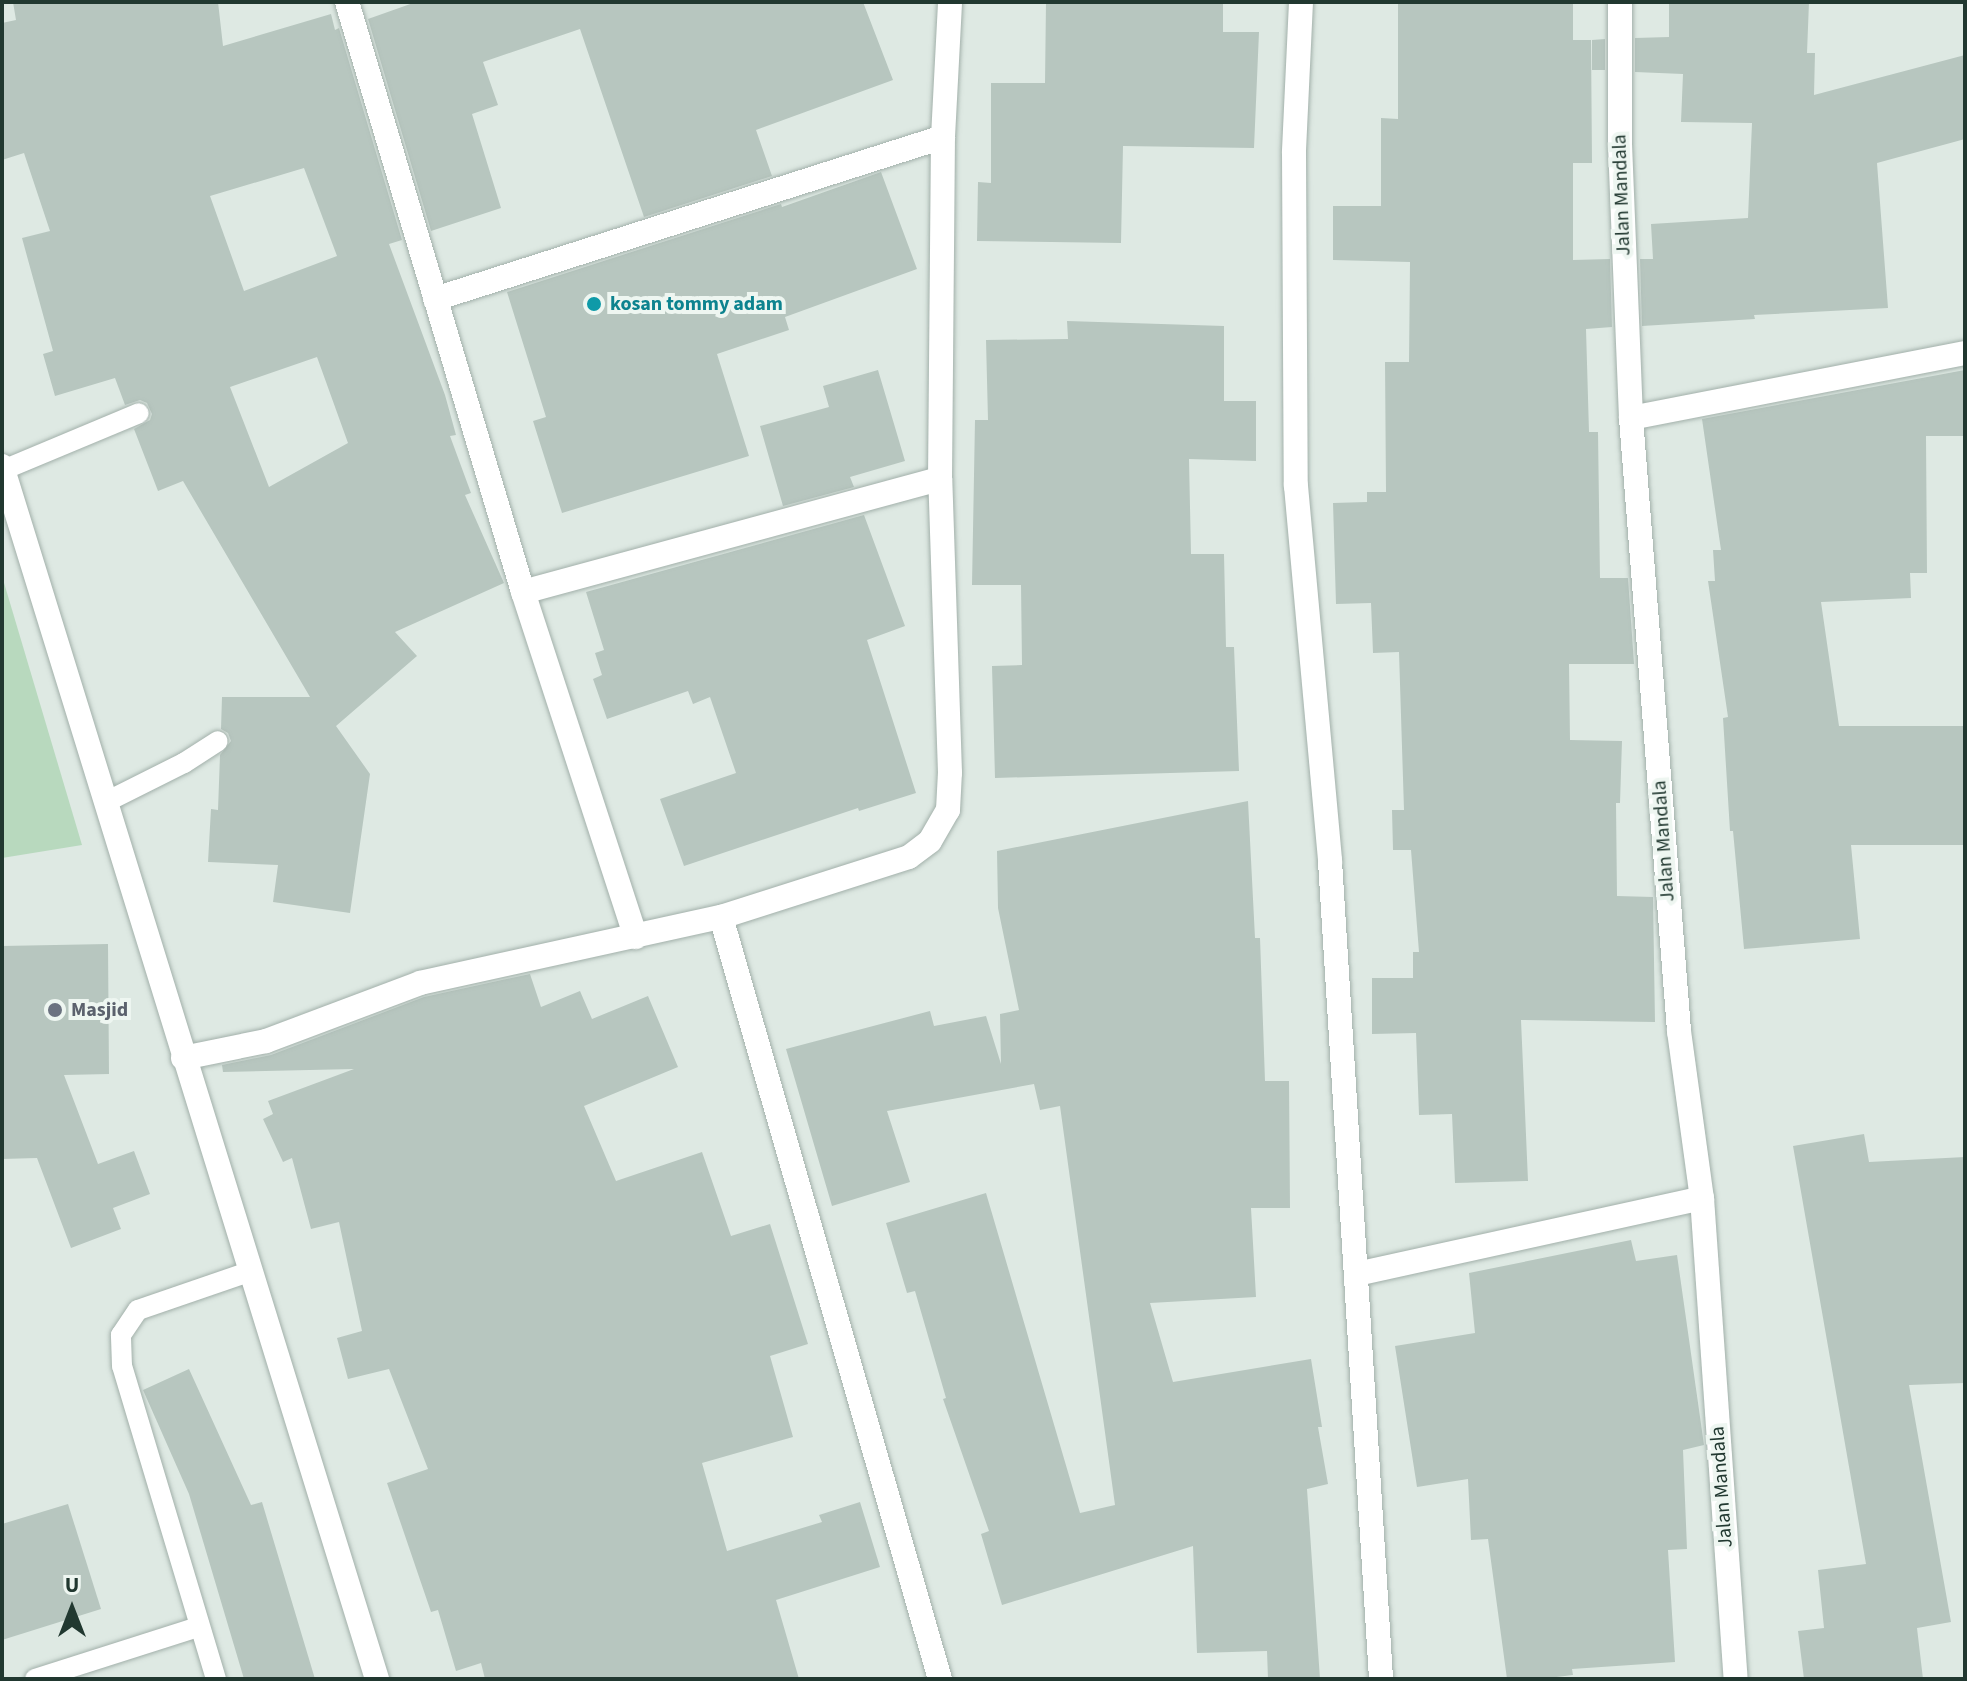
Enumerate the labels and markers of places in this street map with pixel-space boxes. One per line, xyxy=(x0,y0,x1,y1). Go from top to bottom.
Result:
place label: kosan tommy adam xyxy=(610,292,783,316)
marker: kosan tommy adam xyxy=(585,295,603,313)
place label: Masjid xyxy=(71,998,128,1022)
marker: Masjid xyxy=(46,1001,64,1019)

